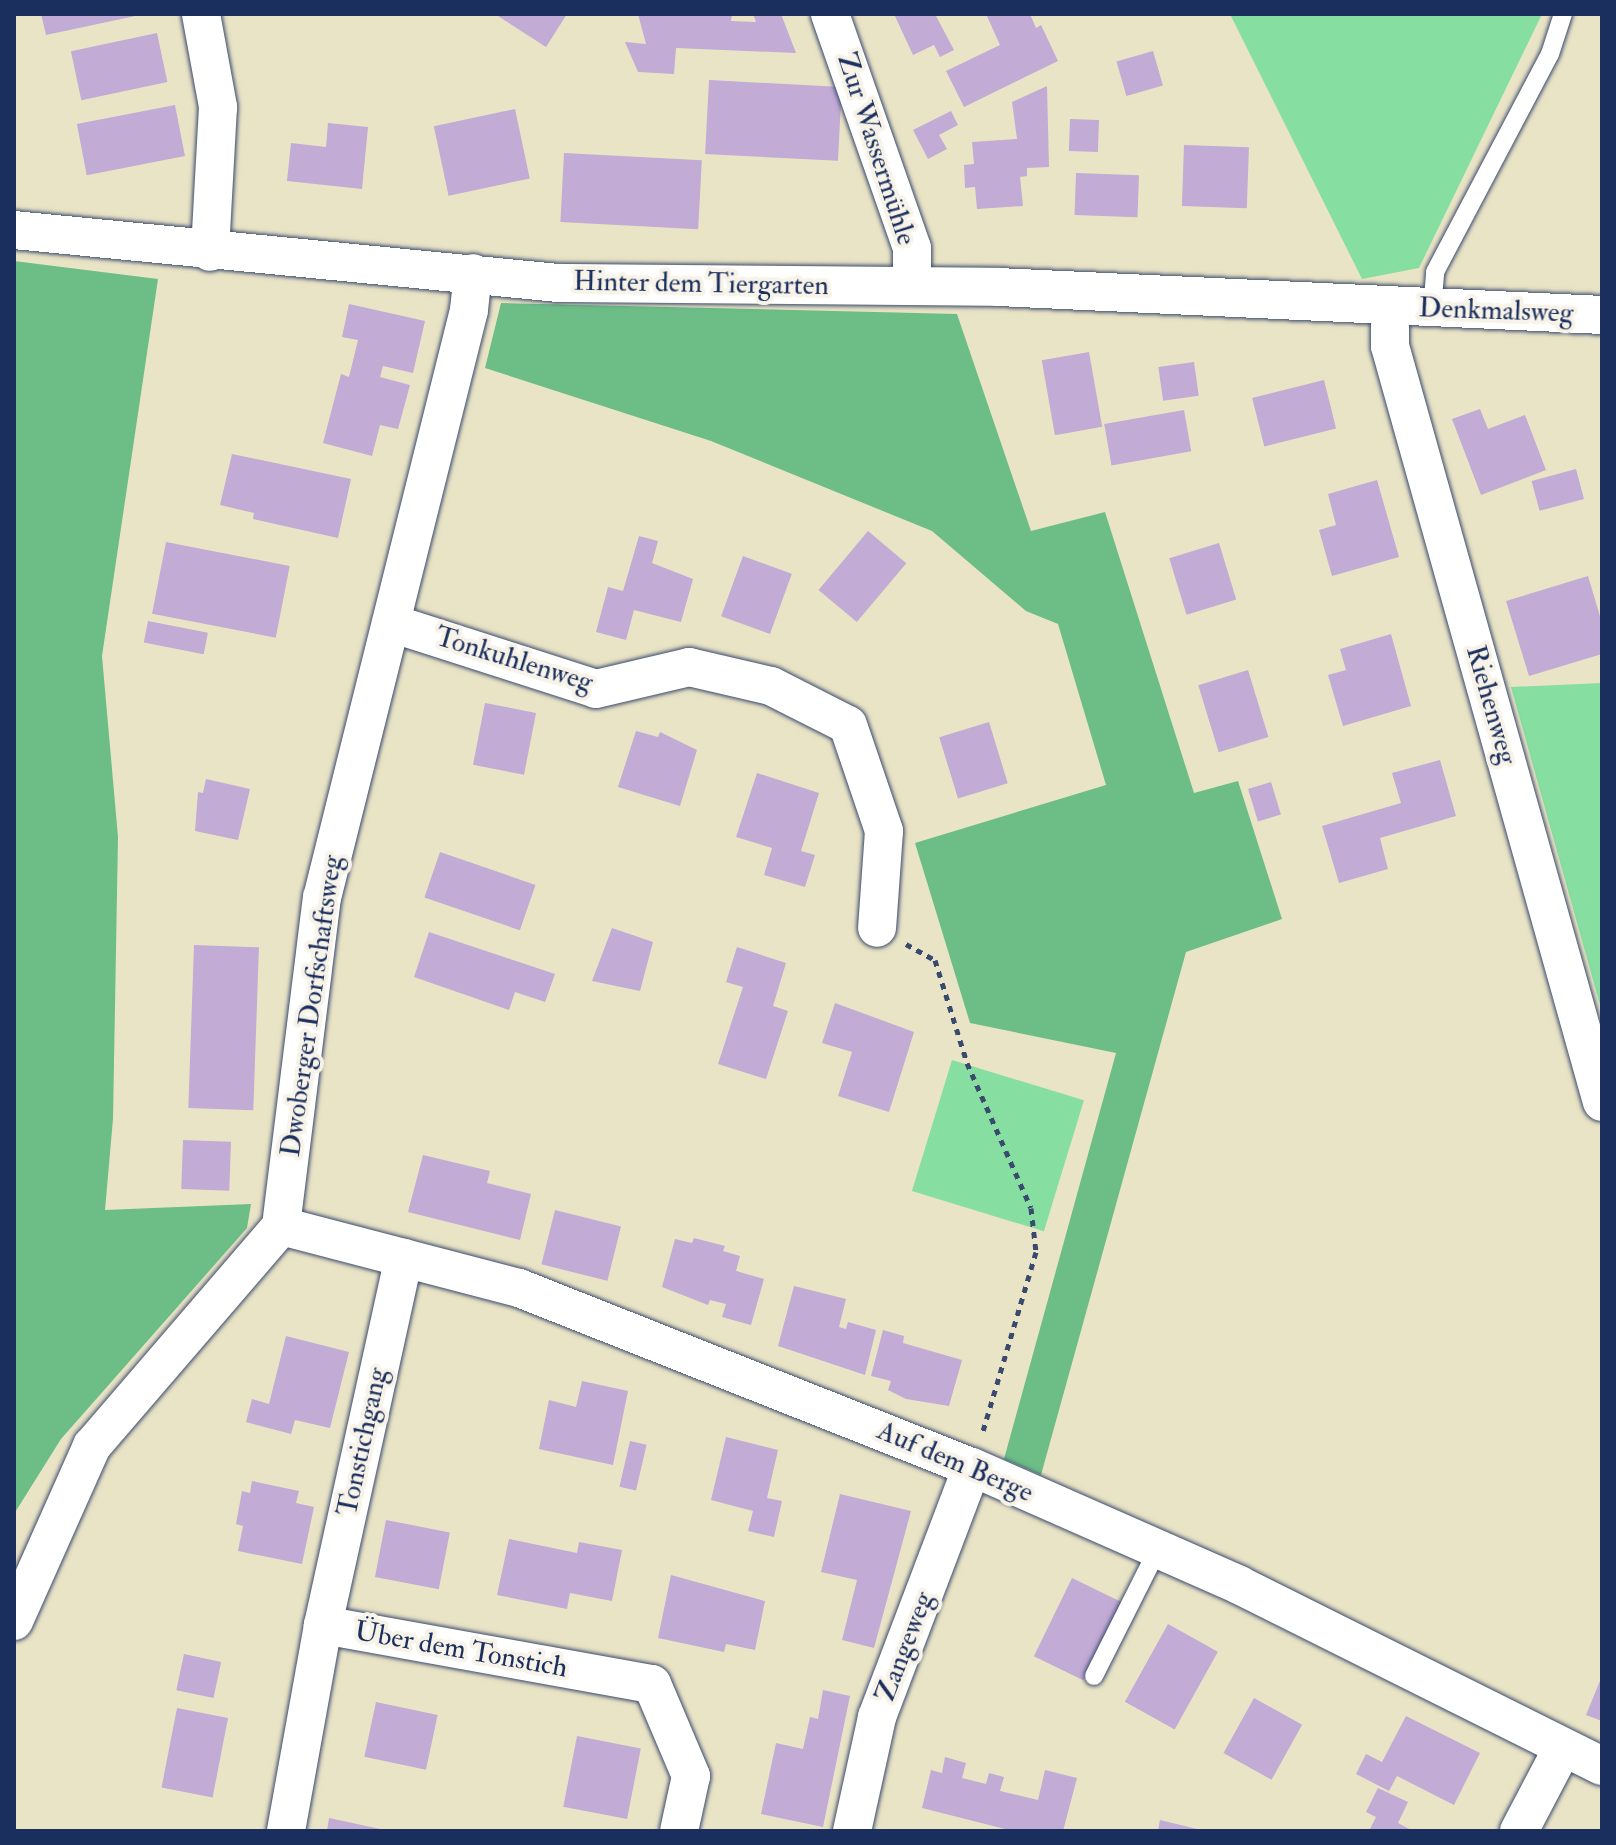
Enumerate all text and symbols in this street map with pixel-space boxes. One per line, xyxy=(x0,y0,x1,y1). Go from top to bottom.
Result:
street label: Zur Wassermühle xyxy=(829,49,923,249)
street label: Hinter dem Tiergarten xyxy=(573,265,829,303)
street label: Denkmalsweg xyxy=(1418,292,1574,330)
street label: Tonkuhlenweg xyxy=(431,620,597,700)
street label: Riehenweg xyxy=(1458,642,1524,768)
street label: Dwoberger Dorfschaftsweg xyxy=(274,853,350,1159)
street label: Tonstichgang xyxy=(331,1365,395,1519)
street label: Auf dem Berge xyxy=(872,1414,1038,1510)
street label: Zangeweg xyxy=(869,1587,941,1707)
street label: Über dem Tonstich xyxy=(352,1615,570,1685)

